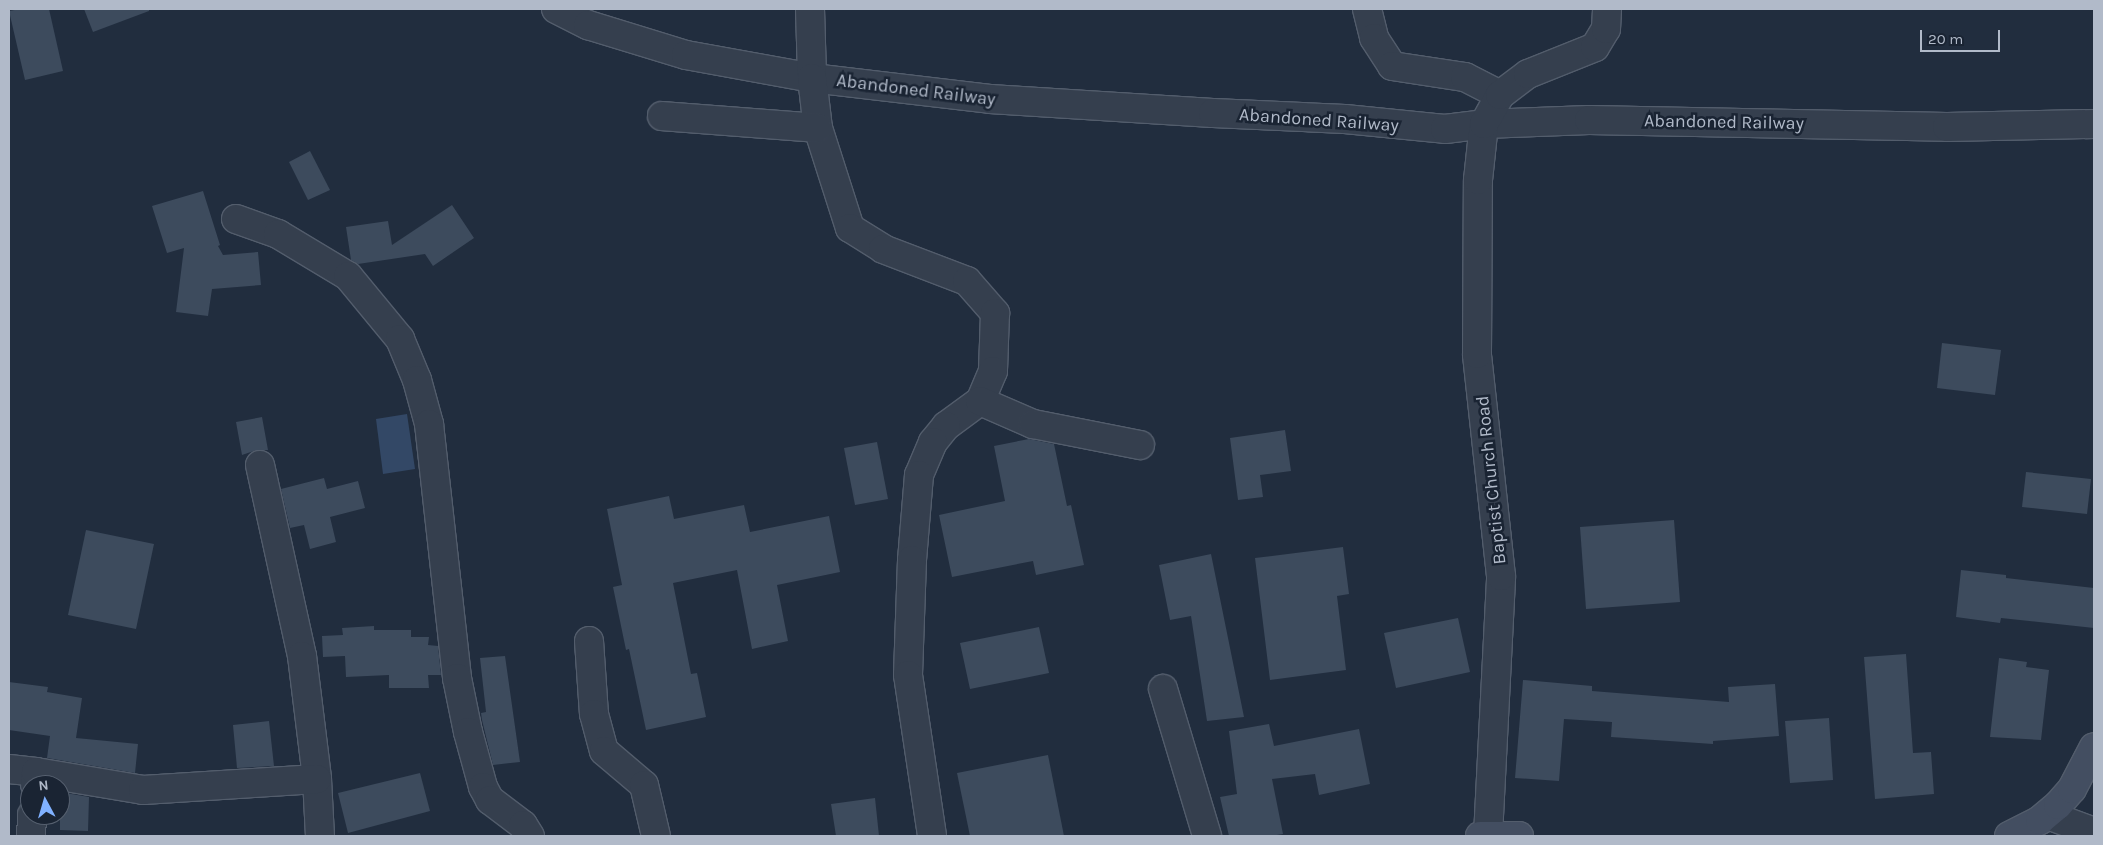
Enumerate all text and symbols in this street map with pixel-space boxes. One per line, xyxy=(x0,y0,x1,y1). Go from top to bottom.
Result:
scale bar xyxy=(1923,20,2003,52)
text: 20 m xyxy=(1928,30,1963,48)
street label: Abandoned Railway xyxy=(835,70,997,110)
street label: Abandoned Railway xyxy=(1238,104,1400,136)
street label: Abandoned Railway xyxy=(1644,110,1804,134)
street label: Baptist Church Road xyxy=(1471,395,1511,565)
north arrow xyxy=(20,775,70,825)
text: N xyxy=(38,777,49,795)

